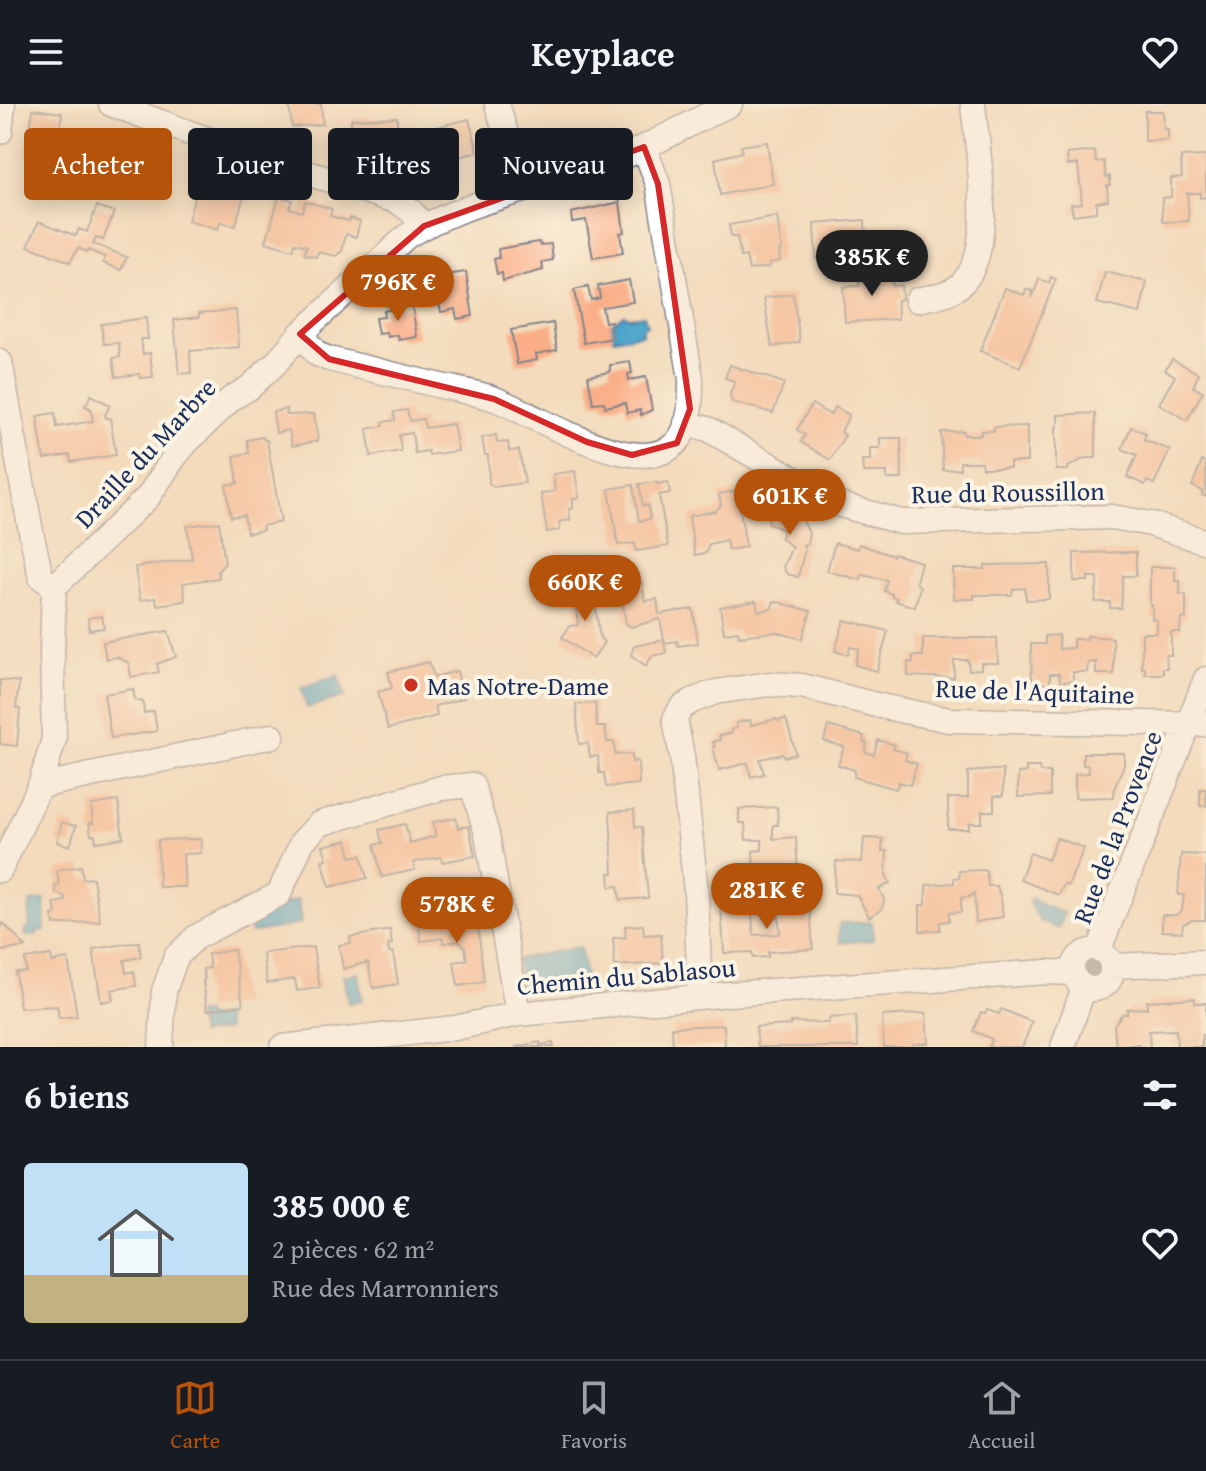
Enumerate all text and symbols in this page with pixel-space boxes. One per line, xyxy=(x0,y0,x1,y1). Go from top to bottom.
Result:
text: Keyplace xyxy=(531,26,675,79)
icon: menu xyxy=(24,30,68,74)
icon: heart xyxy=(1138,30,1182,74)
chip: Acheter xyxy=(24,128,172,200)
chip: Louer xyxy=(188,128,312,200)
chip: Filtres xyxy=(328,128,459,200)
chip: Nouveau xyxy=(475,128,633,200)
pin: 385K € xyxy=(807,230,937,298)
text: 385K € xyxy=(834,236,910,275)
pin: 796K € xyxy=(333,255,463,323)
text: 796K € xyxy=(360,261,436,300)
street label: Draille du Marbre xyxy=(65,369,225,537)
pin: 601K € xyxy=(725,469,855,537)
street label: Rue du Roussillon xyxy=(911,471,1105,513)
text: 601K € xyxy=(752,475,828,514)
pin: 660K € xyxy=(520,555,650,623)
text: 660K € xyxy=(547,561,623,600)
place label: Mas Notre-Dame xyxy=(427,666,609,705)
street label: Rue de l'Aquitaine xyxy=(935,668,1135,714)
marker: Mas Notre-Dame xyxy=(402,676,420,694)
street label: Rue de la Provence xyxy=(1062,725,1172,929)
pin: 281K € xyxy=(702,863,832,931)
text: 281K € xyxy=(729,869,805,908)
pin: 578K € xyxy=(392,877,522,945)
text: 578K € xyxy=(419,883,495,922)
street label: Chemin du Sablasou xyxy=(515,947,737,1005)
text: 6 biens xyxy=(24,1071,130,1120)
icon: filters xyxy=(1138,1073,1182,1117)
text: 385 000 € xyxy=(272,1180,410,1229)
icon: home xyxy=(88,1195,184,1291)
icon: heart xyxy=(1138,1221,1182,1265)
text: 2 pièces · 62 m² xyxy=(272,1229,434,1268)
text: Rue des Marronniers xyxy=(272,1268,499,1307)
tab: Carte xyxy=(171,1376,220,1456)
tab: Favoris xyxy=(561,1376,627,1456)
tab: Accueil xyxy=(968,1376,1035,1456)

